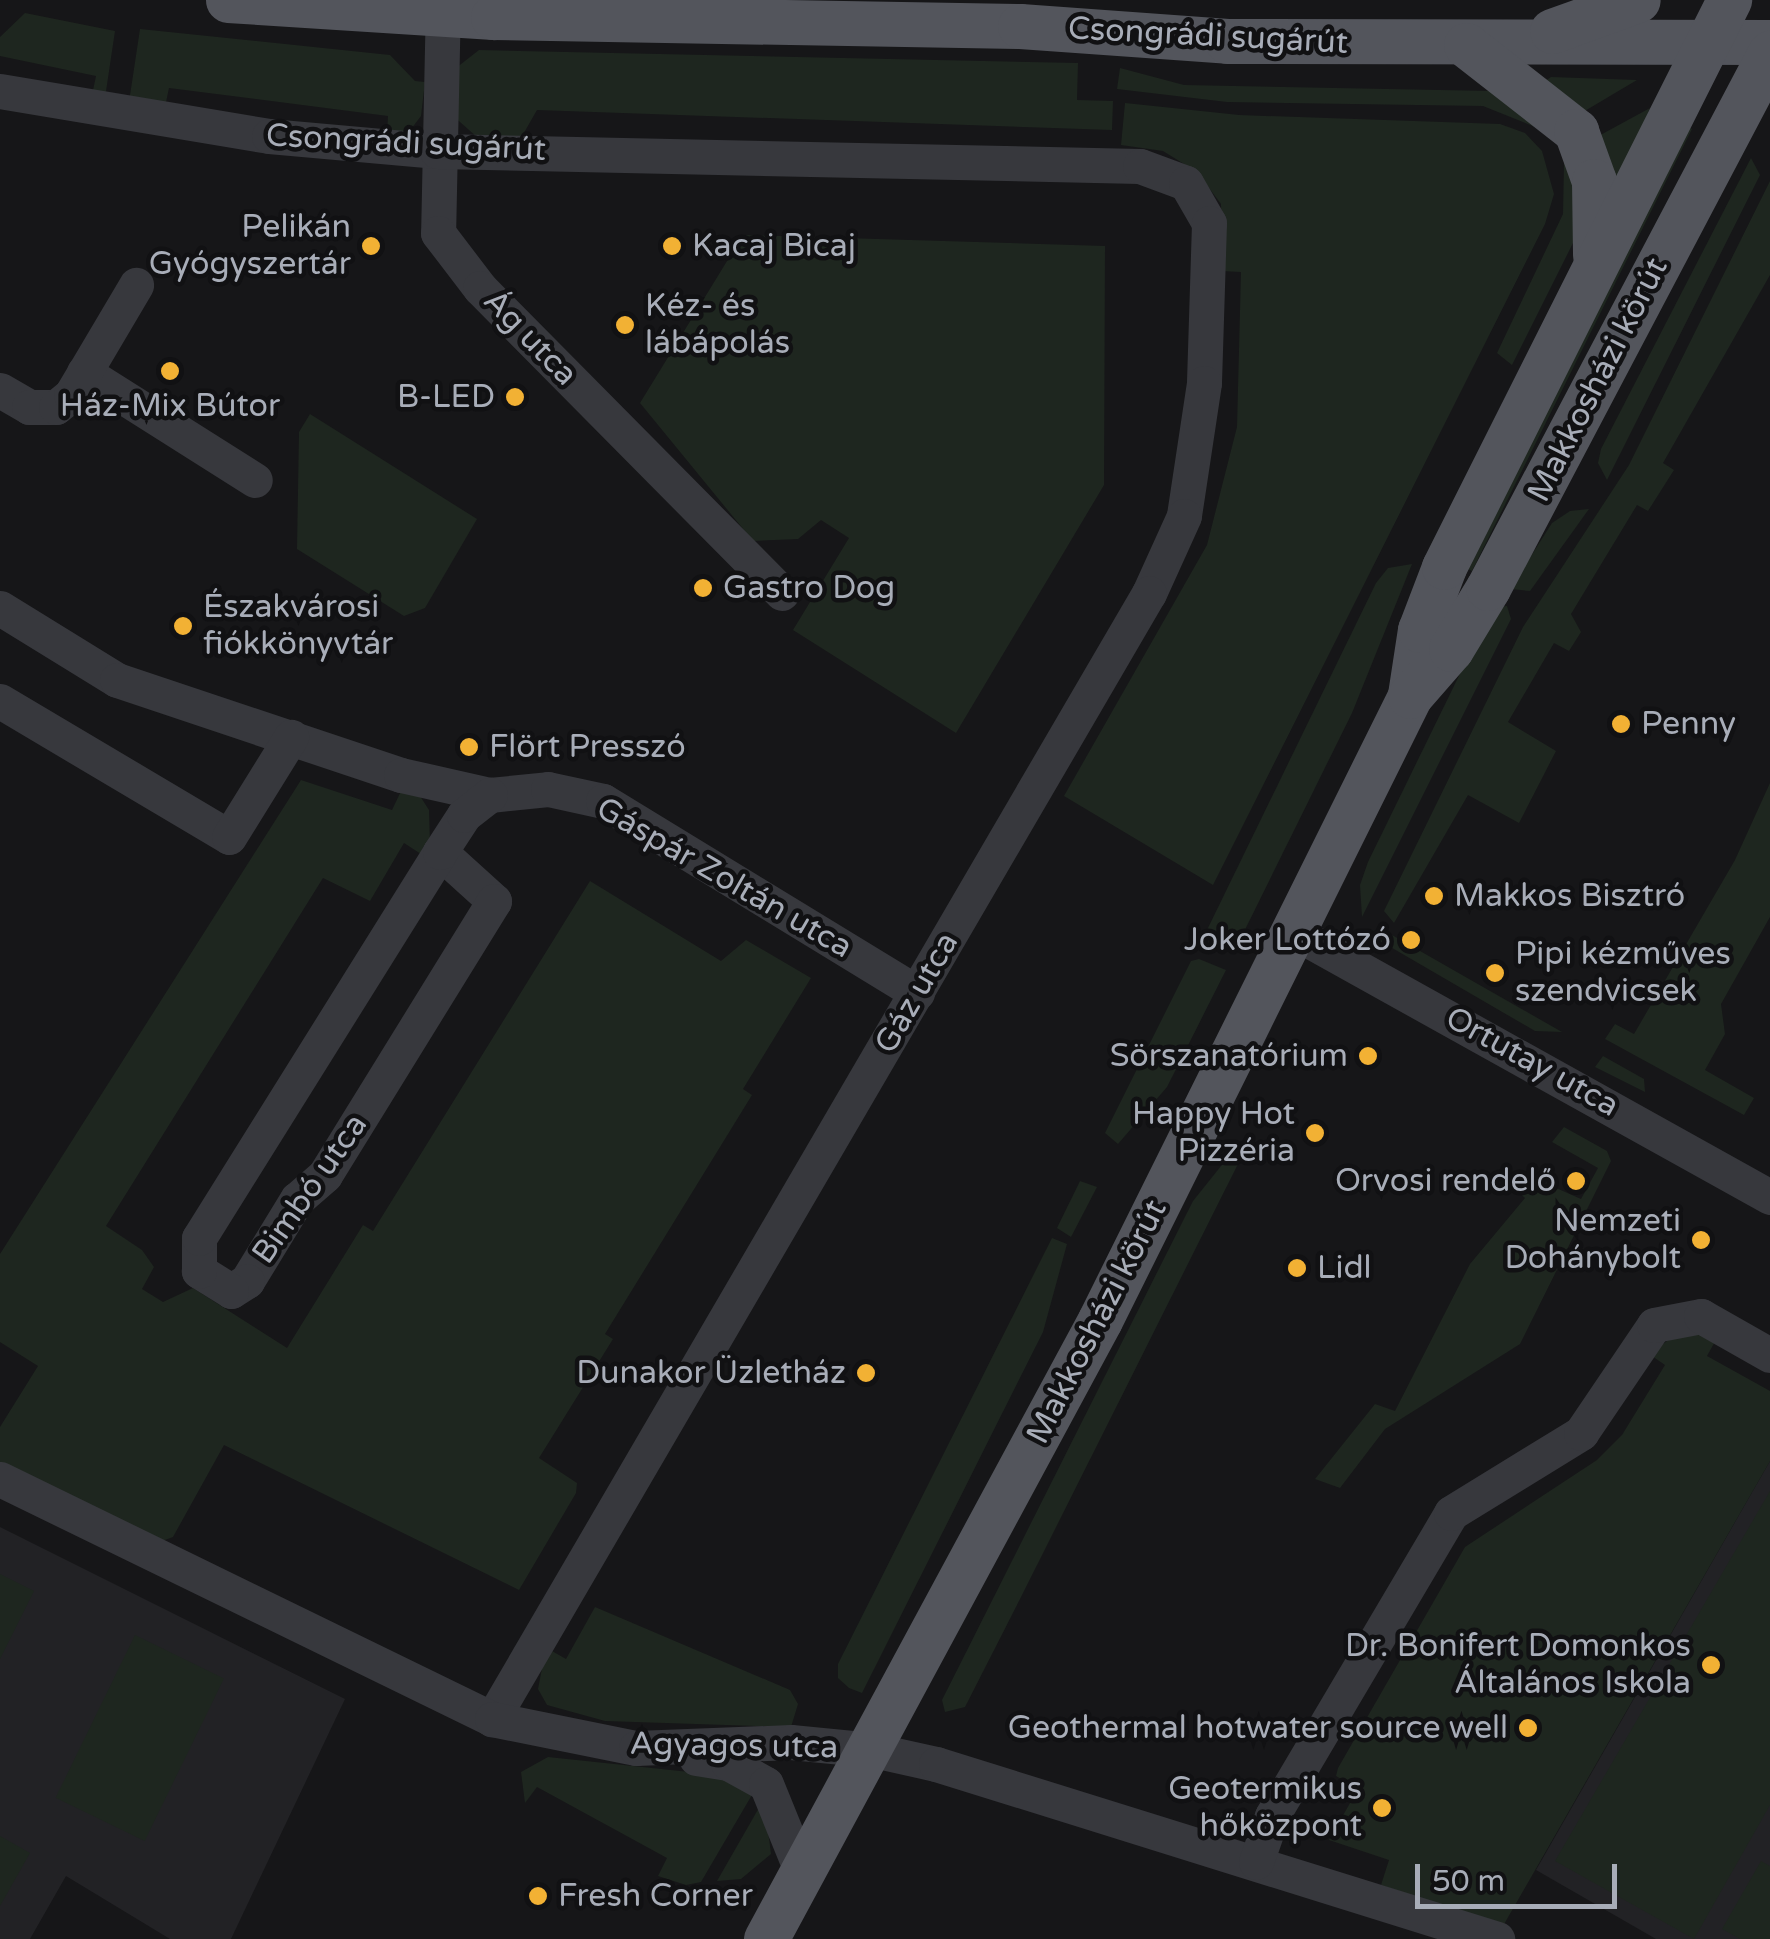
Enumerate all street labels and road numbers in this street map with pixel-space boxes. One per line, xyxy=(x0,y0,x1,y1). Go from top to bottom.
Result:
street label: Csongrádi sugárút xyxy=(1067,9,1349,63)
street label: Csongrádi sugárút xyxy=(265,116,547,170)
street label: Makkosházi körút xyxy=(1520,252,1676,508)
street label: Ág utca xyxy=(475,282,585,394)
street label: Gáspár Zoltán utca xyxy=(589,789,859,967)
street label: Gáz utca xyxy=(867,926,967,1060)
street label: Ortutay utca xyxy=(1439,999,1625,1125)
street label: Bimbó utca xyxy=(244,1107,376,1271)
street label: Makkosházi körút xyxy=(1019,1194,1175,1450)
street label: Agyagos utca xyxy=(629,1725,839,1767)

